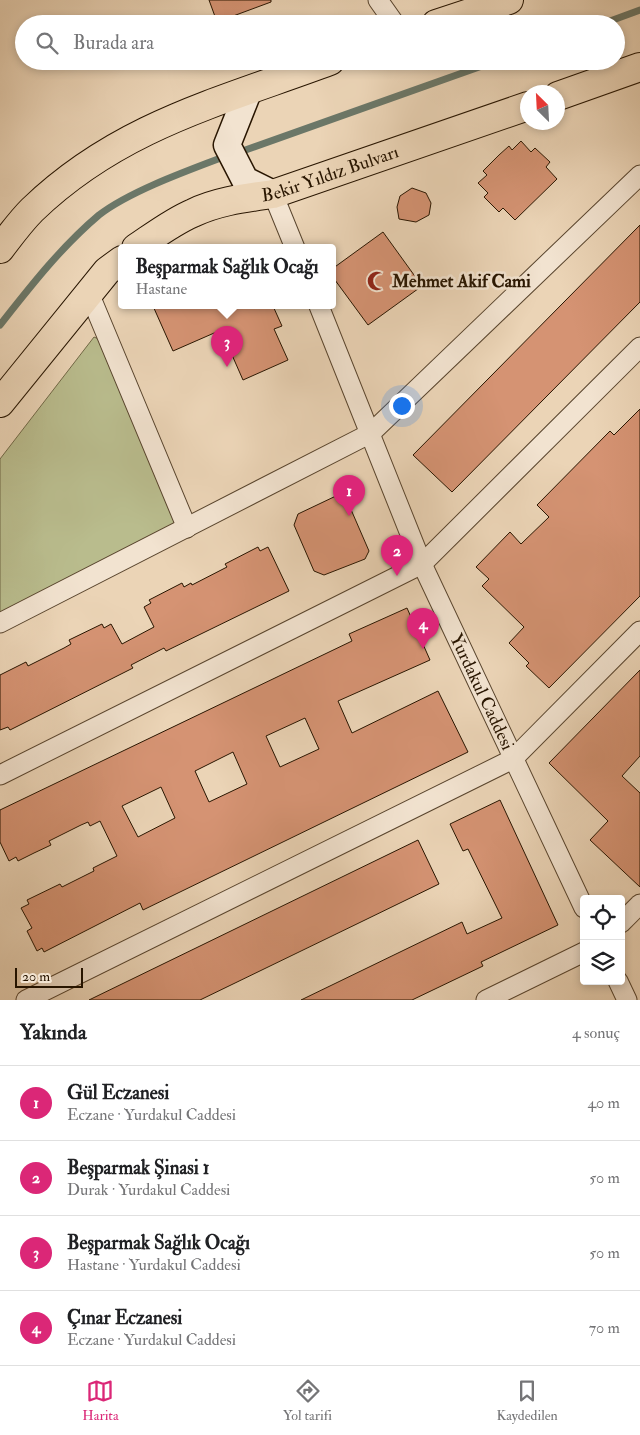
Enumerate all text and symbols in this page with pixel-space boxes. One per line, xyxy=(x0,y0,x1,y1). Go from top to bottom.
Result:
search box xyxy=(15,15,625,70)
icon: search xyxy=(33,29,61,57)
text: Burada ara xyxy=(73,31,154,55)
north arrow xyxy=(520,85,565,130)
street label: Bekir Yıldız Bulvarı xyxy=(260,140,402,207)
popup xyxy=(118,244,336,309)
text: Beşparmak Sağlık Ocağı xyxy=(135,255,319,279)
mosque icon: Mehmet Akif Cami xyxy=(366,270,388,292)
place label: Mehmet Akif Cami xyxy=(391,270,531,293)
text: Hastane xyxy=(135,279,187,299)
pin: 3 xyxy=(211,326,243,367)
your location xyxy=(389,393,415,419)
pin: 1 xyxy=(333,475,365,516)
pin: 2 xyxy=(381,535,413,576)
pin: 4 xyxy=(407,608,439,649)
street label: Yurdakul Caddesi xyxy=(445,630,520,754)
map controls xyxy=(580,895,625,985)
button: locate xyxy=(580,895,625,940)
button: layers xyxy=(580,940,625,985)
scale bar xyxy=(15,965,82,988)
text: 20 m xyxy=(22,968,50,985)
text: Yakında xyxy=(20,1019,87,1046)
text: 4 sonuç xyxy=(572,1023,620,1043)
text: Gül Eczanesi xyxy=(67,1081,169,1105)
text: 1 xyxy=(33,1093,39,1113)
text: 40 m xyxy=(587,1093,620,1113)
text: Eczane · Yurdakul Caddesi xyxy=(67,1105,236,1125)
text: Beşparmak Şinasi 1 xyxy=(67,1156,210,1180)
text: 2 xyxy=(32,1168,40,1188)
text: 50 m xyxy=(589,1168,620,1188)
text: Durak · Yurdakul Caddesi xyxy=(67,1180,230,1200)
text: Beşparmak Sağlık Ocağı xyxy=(67,1231,250,1255)
text: 3 xyxy=(33,1243,39,1263)
text: 50 m xyxy=(589,1243,620,1263)
text: Hastane · Yurdakul Caddesi xyxy=(67,1255,241,1275)
text: Çınar Eczanesi xyxy=(67,1306,182,1330)
text: 4 xyxy=(32,1318,40,1338)
text: 70 m xyxy=(589,1318,620,1338)
text: Eczane · Yurdakul Caddesi xyxy=(67,1330,236,1350)
tab: Harita xyxy=(82,1377,119,1424)
tab: Yol tarifi xyxy=(283,1377,332,1424)
tab: Kaydedilen xyxy=(496,1377,558,1424)

